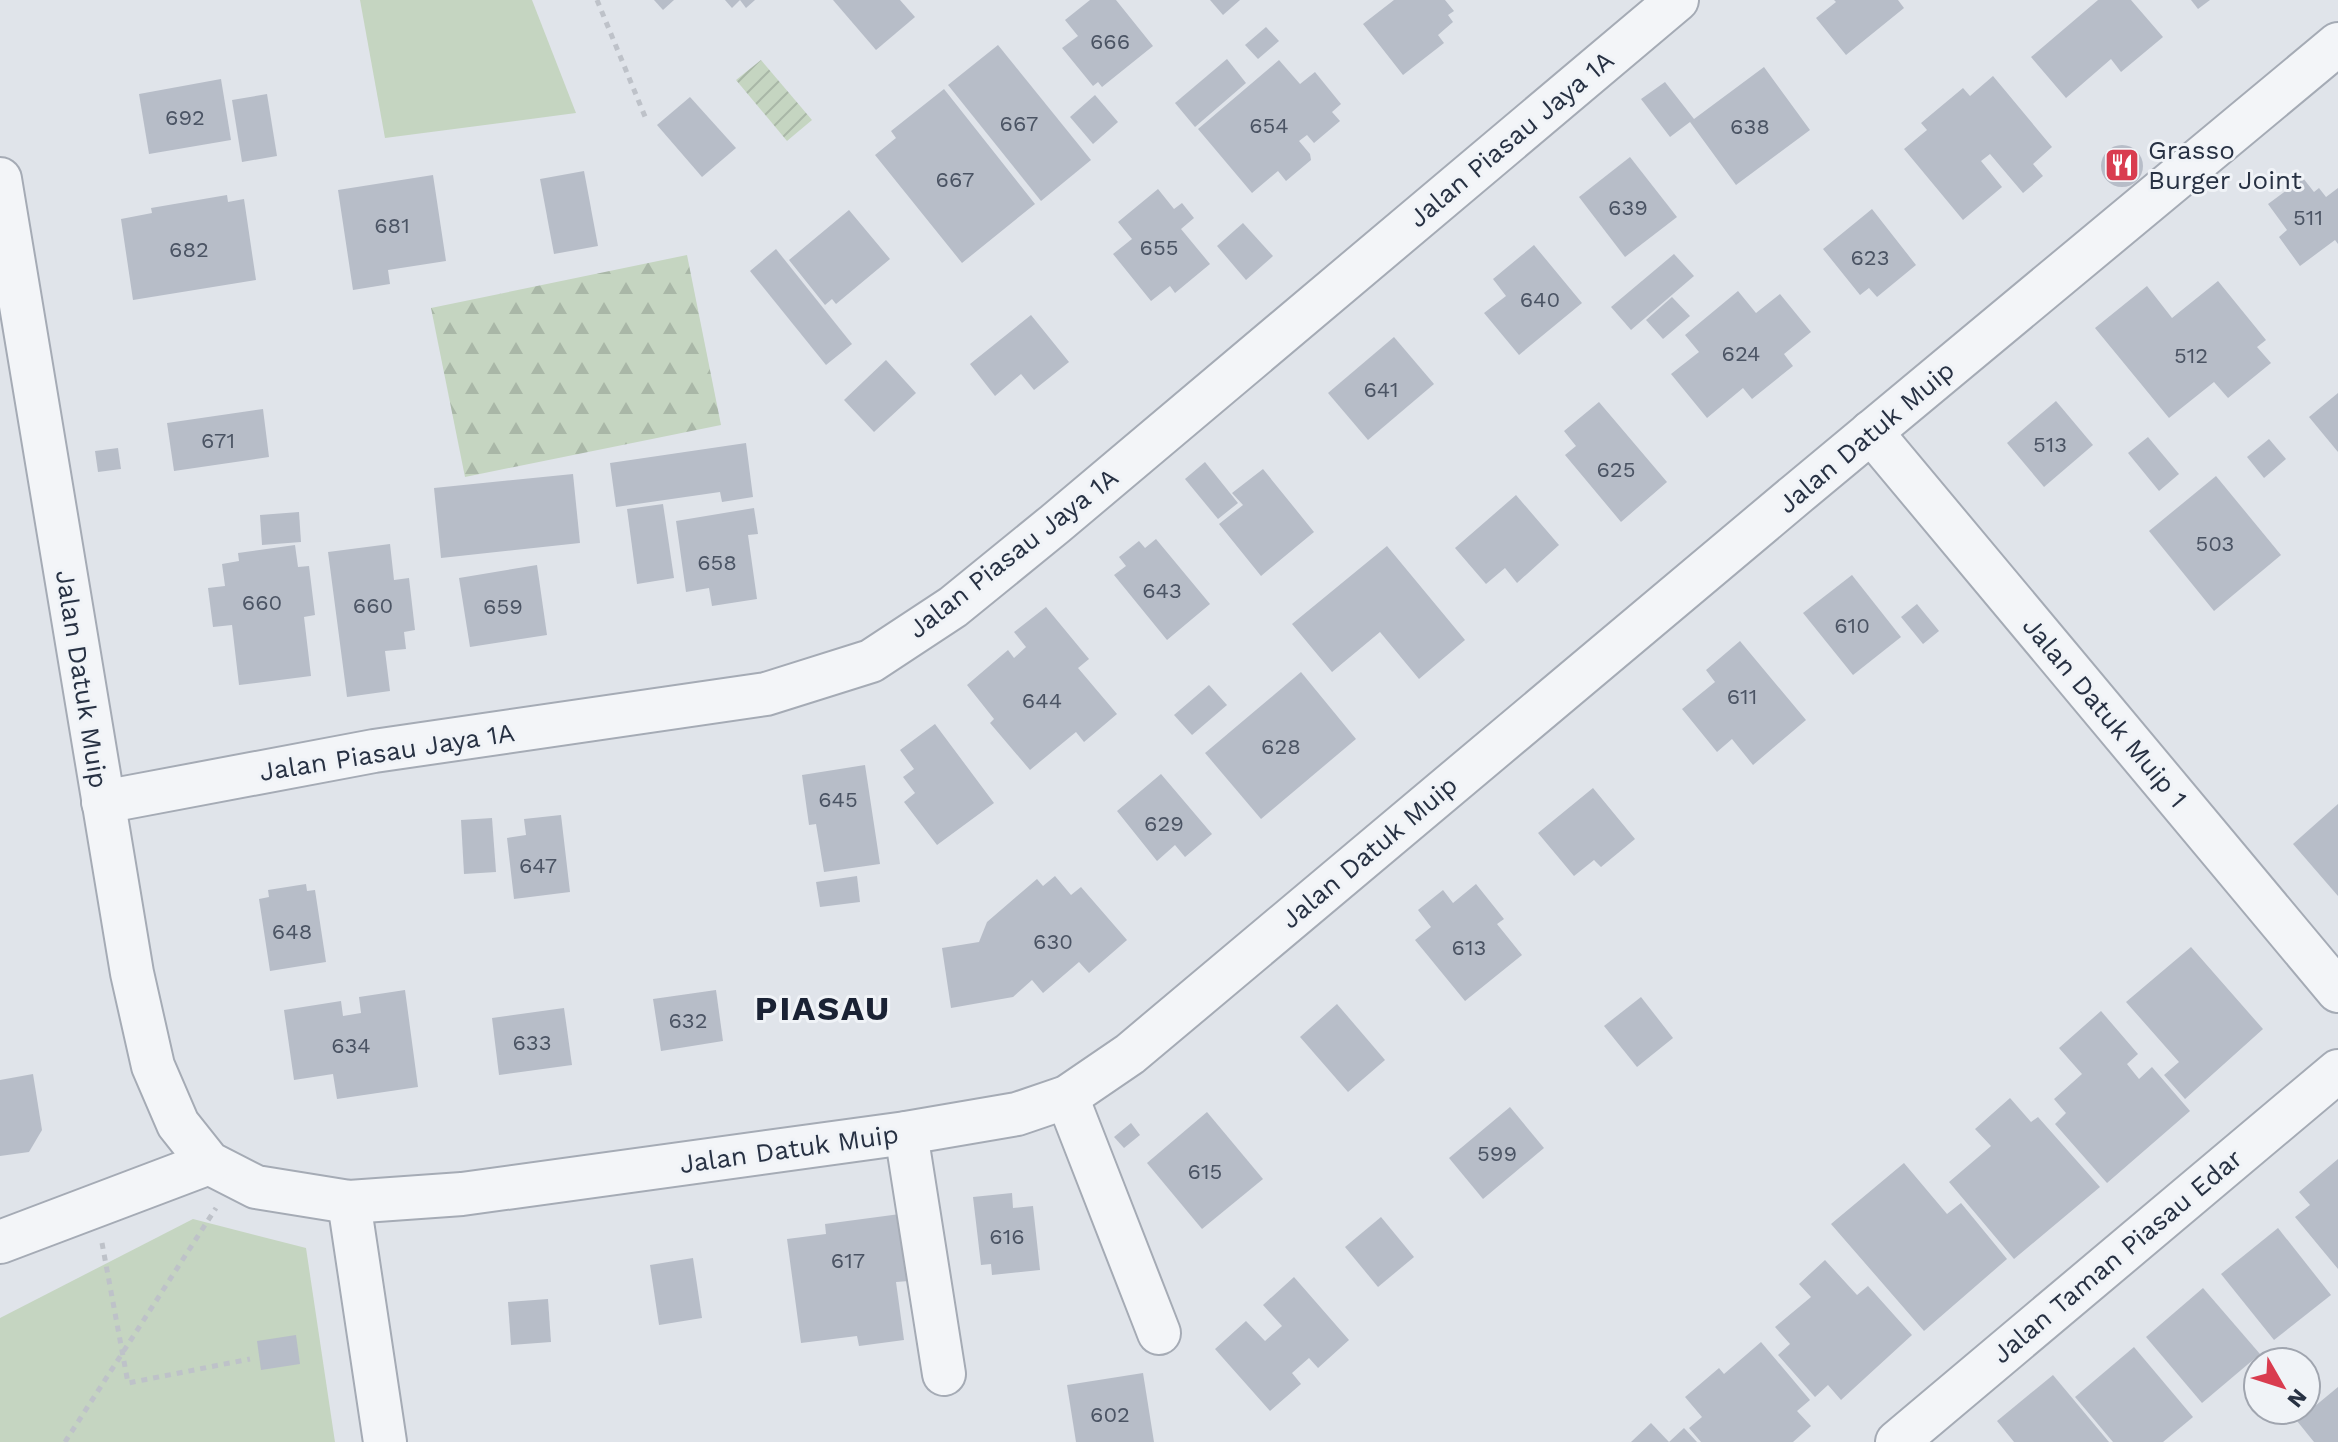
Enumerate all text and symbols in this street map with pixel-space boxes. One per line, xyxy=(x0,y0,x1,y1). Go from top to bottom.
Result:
house number: 666 xyxy=(1090,29,1130,54)
street label: Jalan Piasau Jaya 1A xyxy=(1403,45,1619,233)
house number: 692 xyxy=(165,105,205,130)
house number: 667 xyxy=(1000,111,1038,136)
house number: 654 xyxy=(1249,113,1289,138)
house number: 638 xyxy=(1730,114,1770,139)
place label: Grasso Burger Joint xyxy=(2148,135,2302,195)
restaurant icon: Grasso Burger Joint xyxy=(2103,146,2141,184)
house number: 667 xyxy=(936,167,974,192)
house number: 639 xyxy=(1608,195,1648,220)
house number: 511 xyxy=(2293,205,2323,230)
house number: 681 xyxy=(374,213,410,238)
house number: 655 xyxy=(1140,235,1178,260)
house number: 682 xyxy=(169,237,209,262)
house number: 623 xyxy=(1850,245,1890,270)
house number: 640 xyxy=(1520,287,1560,312)
house number: 624 xyxy=(1722,341,1760,366)
house number: 512 xyxy=(2174,343,2208,368)
street label: Jalan Datuk Muip xyxy=(1772,355,1960,519)
house number: 641 xyxy=(1363,377,1399,402)
house number: 671 xyxy=(201,428,235,453)
house number: 513 xyxy=(2033,432,2067,457)
house number: 625 xyxy=(1596,457,1636,482)
street label: Jalan Piasau Jaya 1A xyxy=(902,462,1124,644)
house number: 503 xyxy=(2196,531,2234,556)
house number: 658 xyxy=(697,550,737,575)
street label: Jalan Datuk Muip xyxy=(50,568,114,790)
house number: 643 xyxy=(1142,578,1182,603)
house number: 660 xyxy=(242,590,282,615)
house number: 660 xyxy=(353,593,393,618)
house number: 659 xyxy=(483,594,523,619)
street label: Jalan Datuk Muip 1 xyxy=(2017,611,2193,813)
house number: 610 xyxy=(1834,613,1870,638)
house number: 611 xyxy=(1727,684,1757,709)
house number: 644 xyxy=(1022,688,1062,713)
street label: Jalan Piasau Jaya 1A xyxy=(257,717,517,787)
house number: 628 xyxy=(1261,734,1301,759)
street label: Jalan Datuk Muip xyxy=(1275,770,1463,934)
house number: 645 xyxy=(818,787,858,812)
house number: 629 xyxy=(1144,811,1184,836)
house number: 647 xyxy=(519,853,557,878)
house number: 648 xyxy=(272,919,312,944)
house number: 630 xyxy=(1033,929,1073,954)
house number: 613 xyxy=(1452,935,1486,960)
district label: PIASAU xyxy=(755,988,891,1028)
house number: 632 xyxy=(668,1008,708,1033)
house number: 633 xyxy=(512,1030,552,1055)
house number: 634 xyxy=(331,1033,371,1058)
street label: Jalan Datuk Muip xyxy=(678,1119,900,1179)
house number: 599 xyxy=(1477,1141,1517,1166)
street label: Jalan Taman Piasau Edar xyxy=(1986,1143,2248,1369)
house number: 615 xyxy=(1188,1159,1222,1184)
house number: 616 xyxy=(989,1224,1025,1249)
house number: 617 xyxy=(831,1248,865,1273)
north arrow xyxy=(2242,1346,2322,1426)
text: N xyxy=(2282,1384,2312,1412)
house number: 602 xyxy=(1090,1402,1130,1427)

